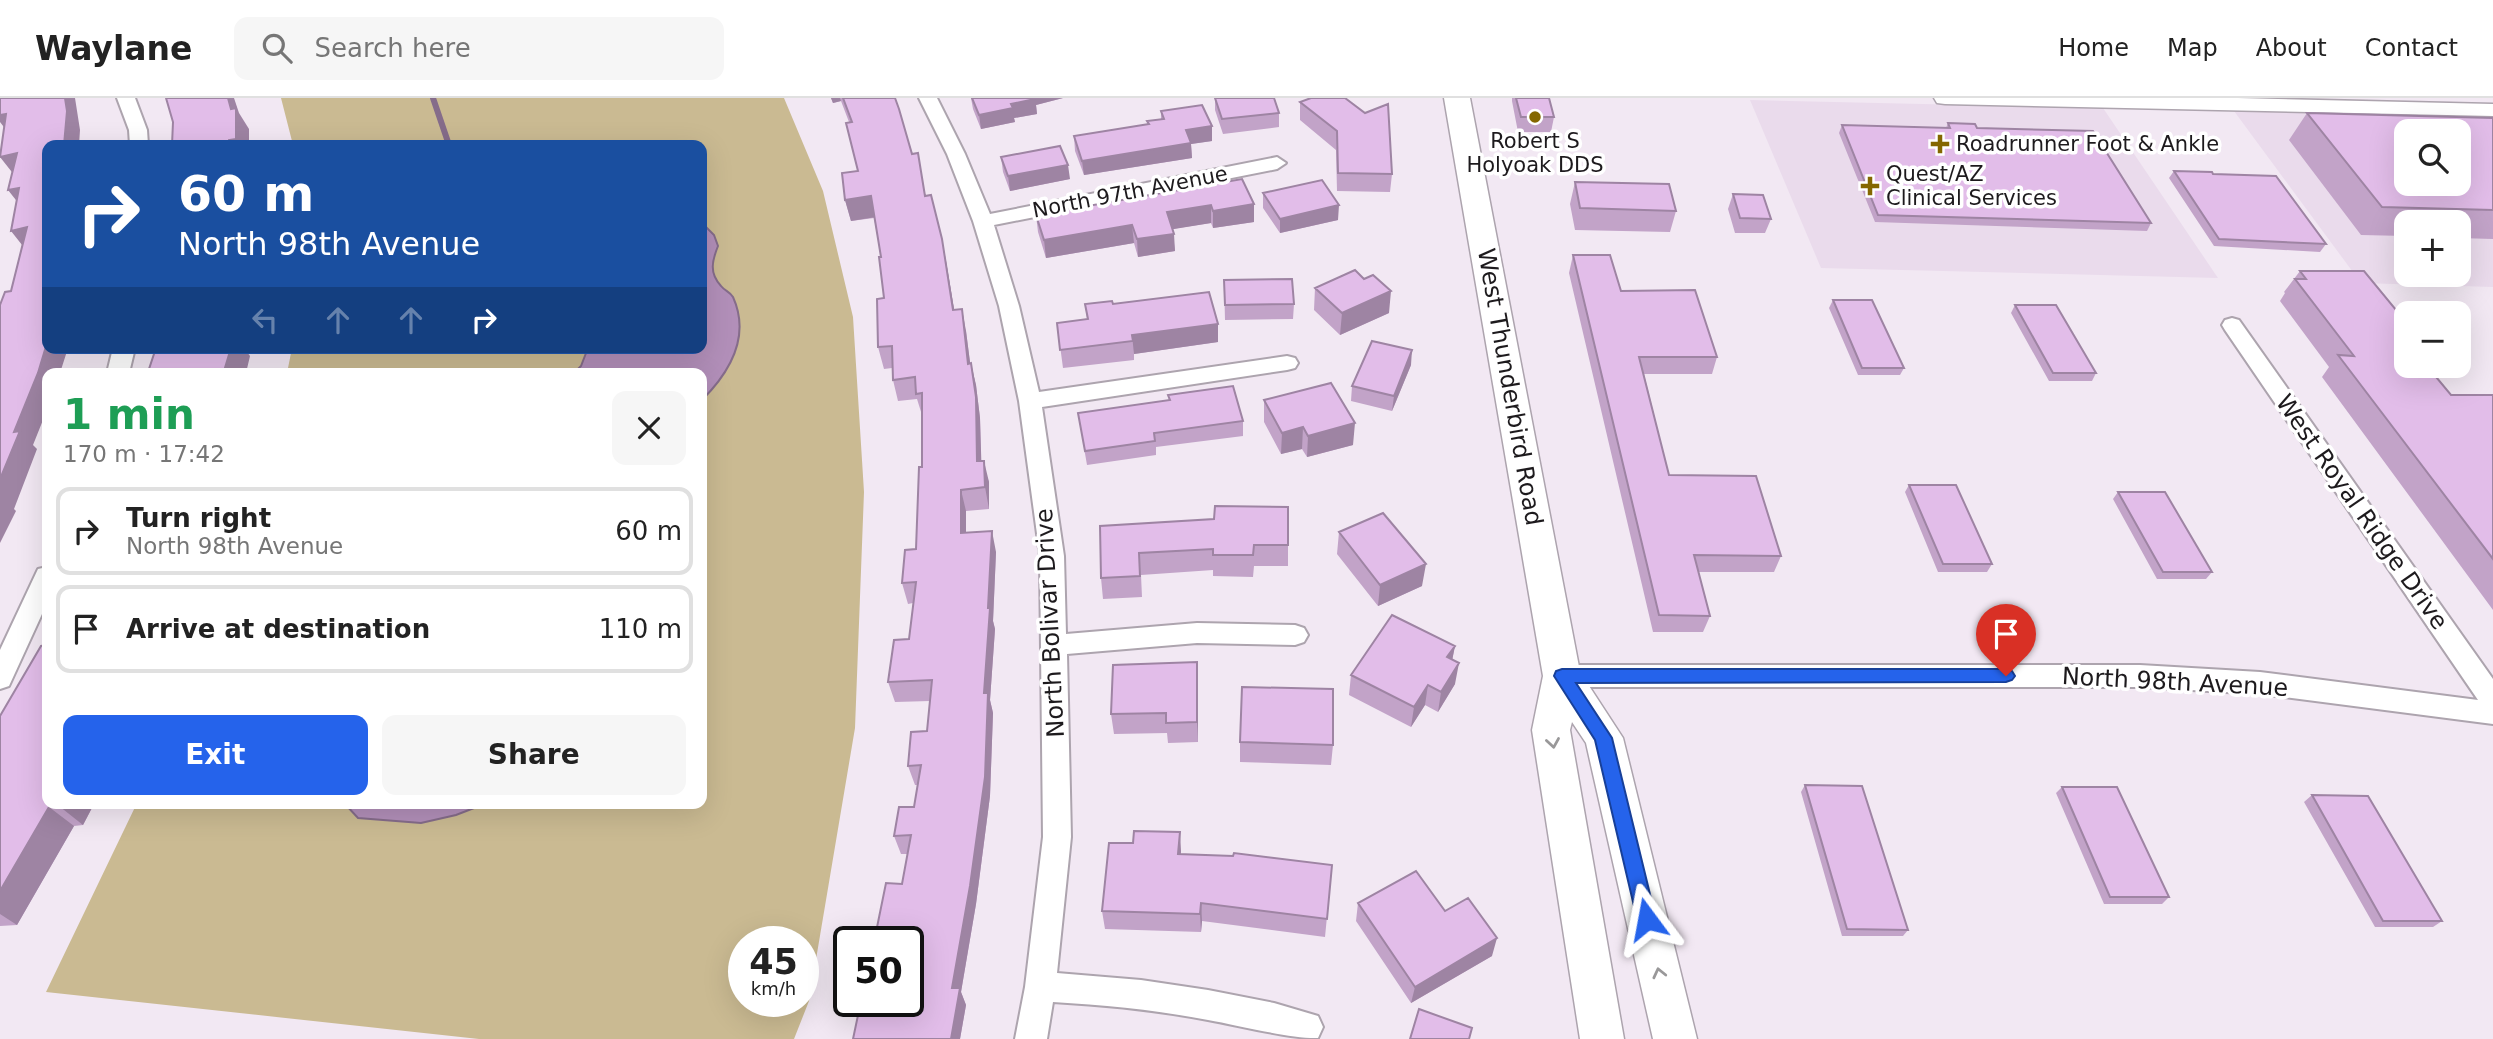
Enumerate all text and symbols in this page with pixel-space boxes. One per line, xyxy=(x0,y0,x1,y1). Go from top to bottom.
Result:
search box xyxy=(234,17,724,80)
text: Waylane xyxy=(35,29,192,68)
icon: search xyxy=(258,29,296,67)
text: Search here xyxy=(314,33,471,63)
text: Home xyxy=(2058,34,2129,62)
text: Map xyxy=(2167,34,2218,62)
text: About xyxy=(2256,34,2327,62)
text: Contact xyxy=(2365,34,2458,62)
marker: Robert S Holyoak DDS xyxy=(1527,109,1543,125)
map controls xyxy=(2394,119,2471,378)
button: search xyxy=(2394,119,2471,196)
place label: Robert S Holyoak DDS xyxy=(1466,129,1604,177)
place label: Roadrunner Foot & Ankle xyxy=(1956,132,2219,156)
marker: Roadrunner Foot & Ankle xyxy=(1930,134,1950,154)
street label: North 97th Avenue xyxy=(1030,161,1230,223)
place label: Quest/AZ Clinical Services xyxy=(1886,162,2057,210)
text: 60 m xyxy=(178,166,314,223)
icon: right xyxy=(63,168,154,259)
marker: Quest/AZ Clinical Services xyxy=(1860,176,1880,196)
button: + xyxy=(2394,210,2471,287)
text: North 98th Avenue xyxy=(178,225,480,263)
street label: West Thunderbird Road xyxy=(1472,246,1548,528)
icon: left xyxy=(246,301,284,339)
icon: ahead xyxy=(319,301,357,339)
icon: ahead xyxy=(392,301,430,339)
icon: right xyxy=(465,301,503,339)
button: − xyxy=(2394,301,2471,378)
street label: West Royal Ridge Drive xyxy=(2270,389,2454,635)
text: 1 min xyxy=(63,390,195,439)
button: close xyxy=(612,391,686,465)
text: 170 m · 17:42 xyxy=(63,441,225,467)
text: Turn right xyxy=(126,503,271,533)
street label: North Bolivar Drive xyxy=(1030,508,1070,738)
icon: right xyxy=(67,512,105,550)
text: 60 m xyxy=(615,516,682,546)
text: North 98th Avenue xyxy=(126,533,343,559)
pin xyxy=(1976,604,2036,676)
icon: arrive xyxy=(67,610,105,648)
text: Arrive at destination xyxy=(126,614,430,644)
text: 110 m xyxy=(599,614,682,644)
icon: arrive xyxy=(1987,615,2025,653)
street label: North 98th Avenue xyxy=(2061,662,2289,702)
button: Exit xyxy=(63,715,368,795)
button: Share xyxy=(382,715,686,795)
one-way arrow xyxy=(1545,737,1560,749)
position arrow xyxy=(1610,882,1684,956)
speed limit sign: 50 xyxy=(833,926,924,1017)
text: 45 xyxy=(749,942,798,982)
one-way arrow xyxy=(1653,967,1667,979)
text: km/h xyxy=(751,978,796,999)

